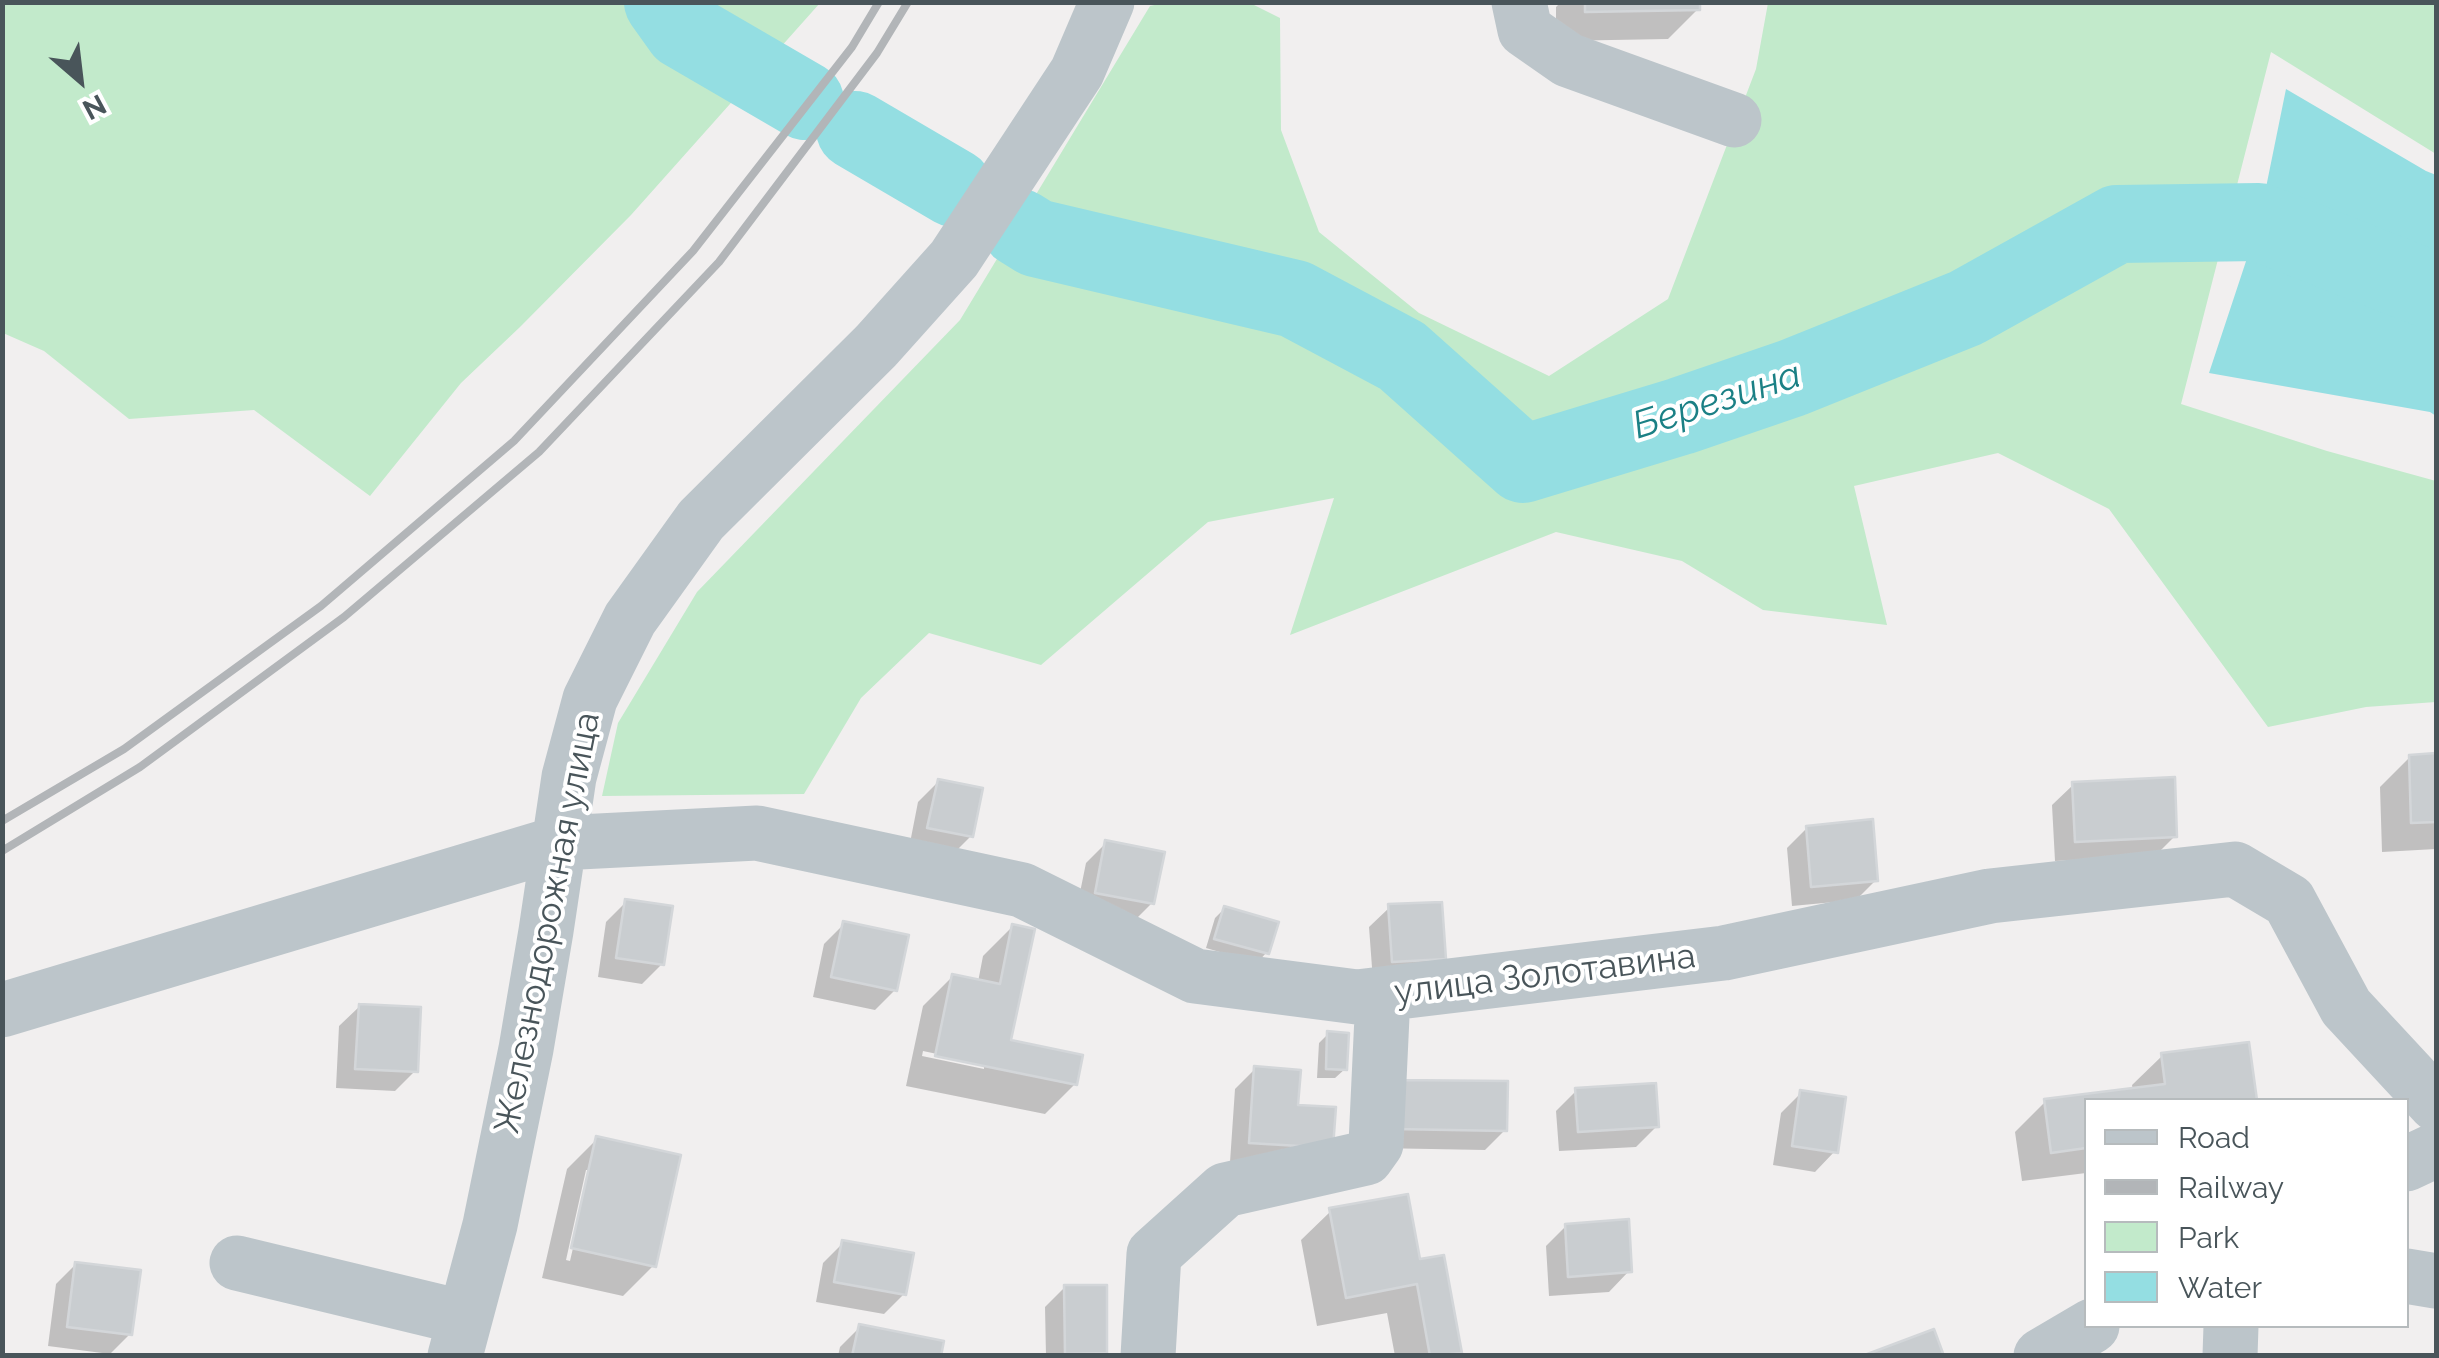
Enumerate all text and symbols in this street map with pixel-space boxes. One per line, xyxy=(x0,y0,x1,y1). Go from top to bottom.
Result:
north arrow xyxy=(30,30,130,130)
text: N xyxy=(77,87,112,127)
water label: Березина xyxy=(1627,352,1807,450)
street label: Железнодорожная улица xyxy=(487,709,609,1137)
street label: улица Золотавина xyxy=(1392,936,1698,1014)
legend xyxy=(2084,1098,2409,1328)
text: Road xyxy=(2178,1120,2250,1155)
text: Railway xyxy=(2178,1170,2284,1205)
text: Park xyxy=(2178,1220,2239,1255)
text: Water xyxy=(2178,1270,2262,1305)

